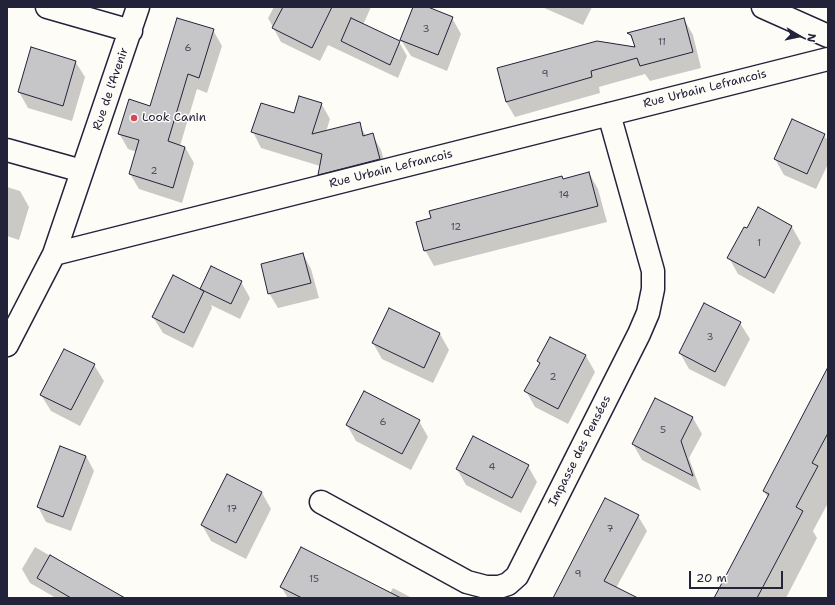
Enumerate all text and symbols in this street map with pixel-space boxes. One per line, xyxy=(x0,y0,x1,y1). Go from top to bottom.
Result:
north arrow xyxy=(779,16,819,56)
house number: 3 xyxy=(423,23,429,35)
text: N xyxy=(803,32,819,43)
house number: 11 xyxy=(658,36,666,48)
house number: 6 xyxy=(185,42,191,54)
street label: Rue de l'Avenir xyxy=(90,46,132,132)
street label: Rue Urbain Lefrancois xyxy=(642,67,768,111)
house number: 9 xyxy=(542,68,548,80)
place label: Look Canin xyxy=(142,111,206,125)
marker: Look Canin xyxy=(129,113,139,123)
street label: Rue Urbain Lefrancois xyxy=(328,147,454,191)
house number: 2 xyxy=(151,165,157,177)
house number: 14 xyxy=(559,189,569,201)
house number: 12 xyxy=(451,221,461,233)
house number: 1 xyxy=(757,237,761,249)
house number: 3 xyxy=(707,331,713,343)
house number: 2 xyxy=(550,371,556,383)
street label: Impasse des Pensées xyxy=(546,393,614,509)
house number: 6 xyxy=(380,416,386,428)
house number: 5 xyxy=(660,424,666,436)
house number: 4 xyxy=(489,461,495,473)
house number: 17 xyxy=(227,503,237,515)
house number: 7 xyxy=(607,523,613,535)
scale bar xyxy=(691,563,785,589)
house number: 9 xyxy=(575,568,581,580)
text: 20 m xyxy=(696,570,727,586)
house number: 15 xyxy=(309,573,319,585)

